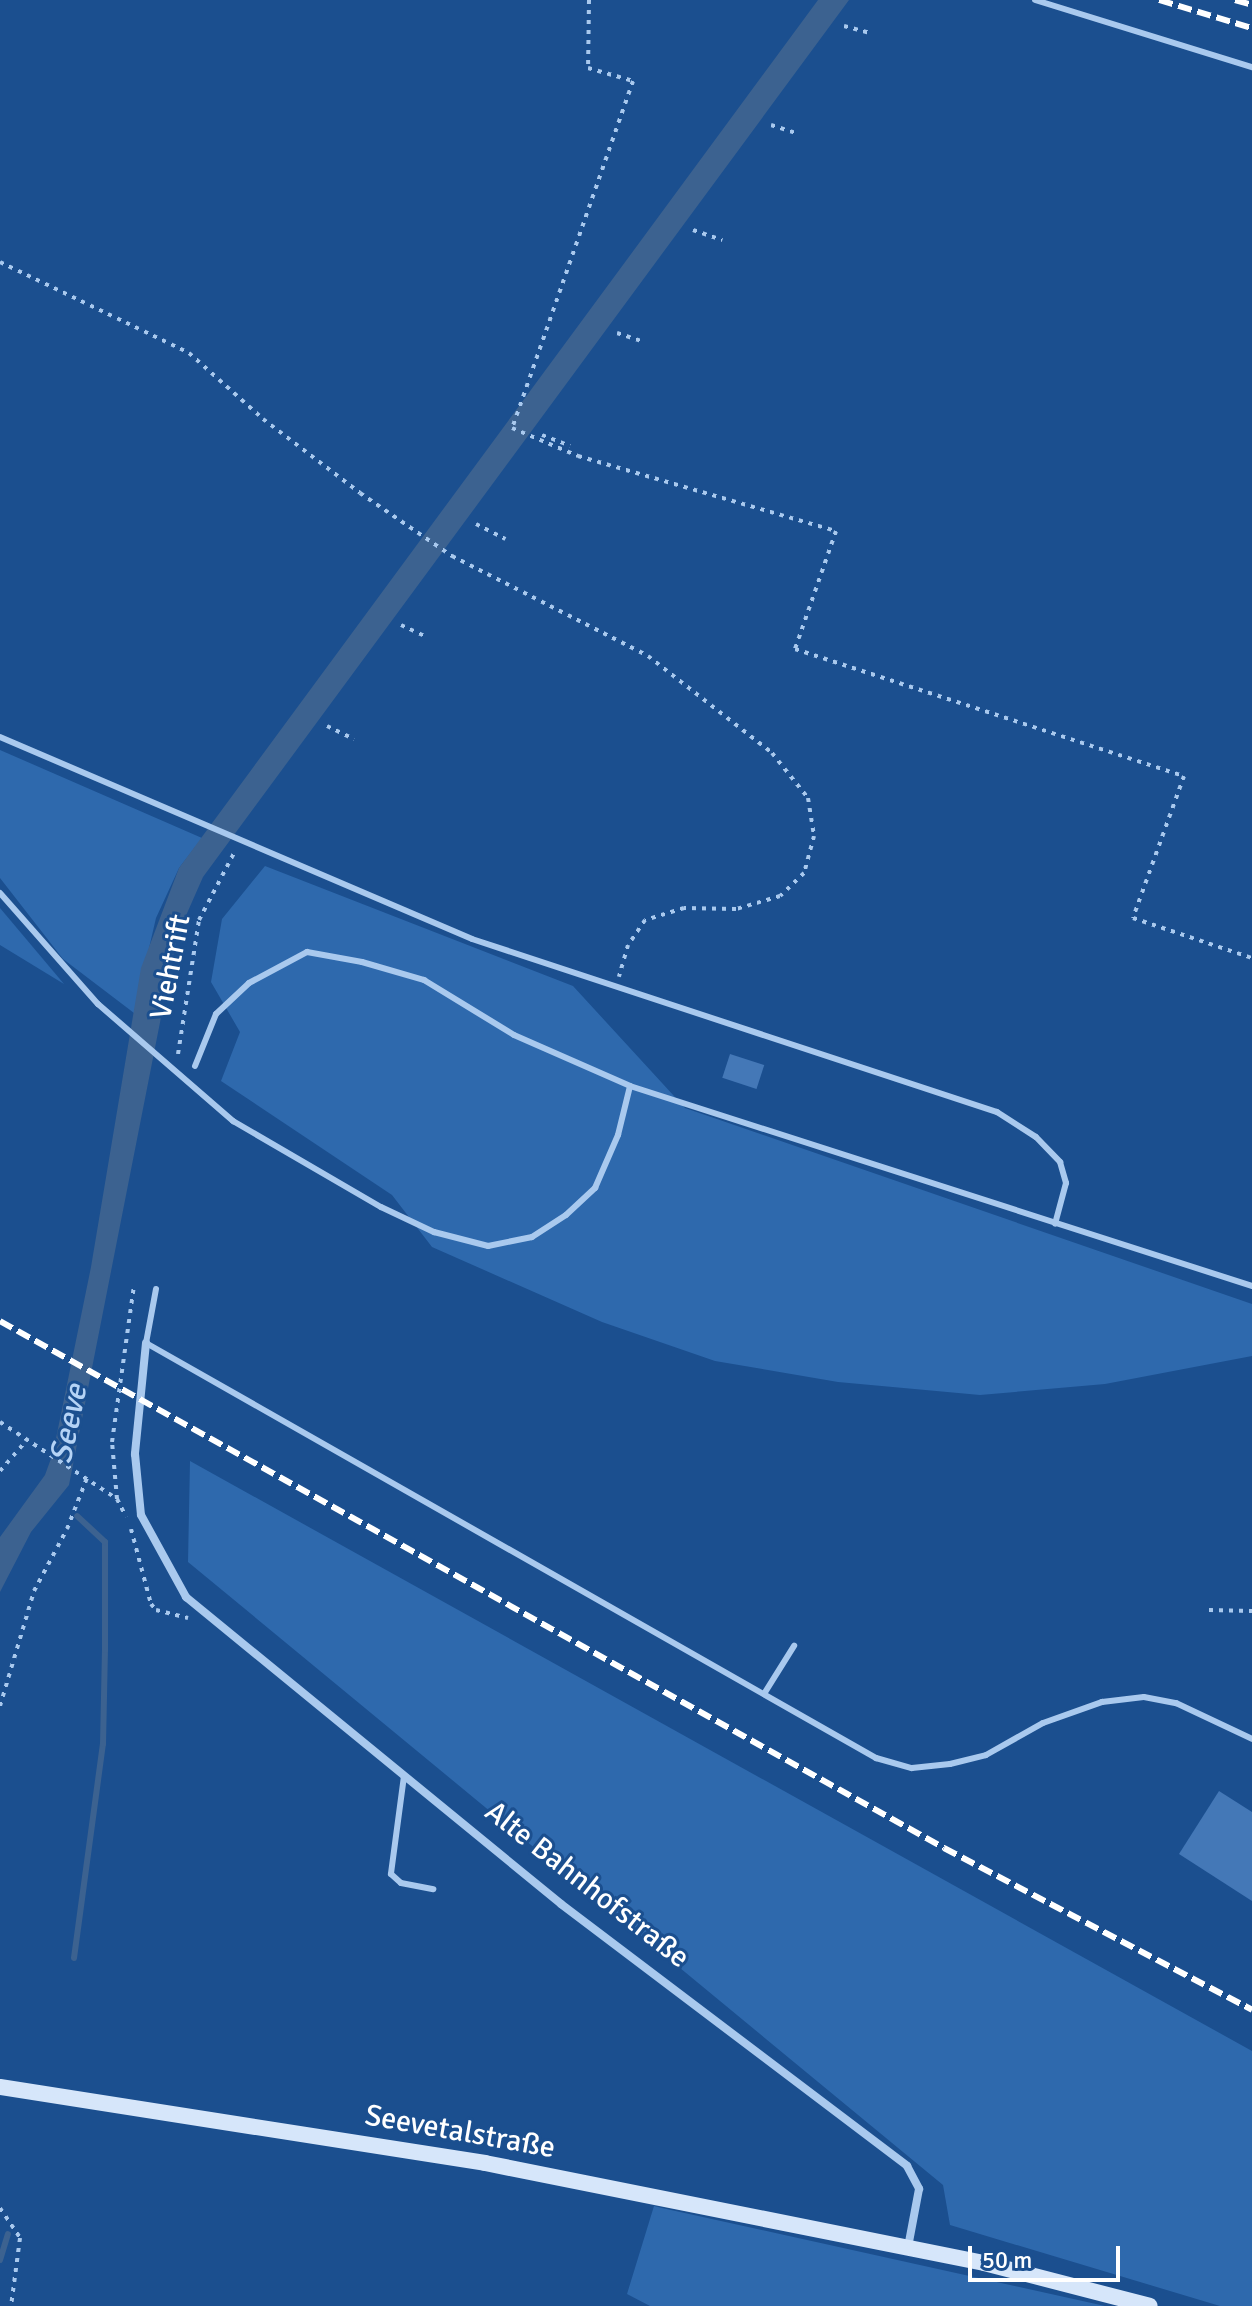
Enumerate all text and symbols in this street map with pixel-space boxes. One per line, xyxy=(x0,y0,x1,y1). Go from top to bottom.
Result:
street label: Viehtrift xyxy=(143,911,199,1023)
water label: Seeve xyxy=(42,1381,96,1467)
street label: Alte Bahnhofstraße xyxy=(478,1794,696,1976)
street label: Seevetalstraße xyxy=(362,2098,558,2166)
scale bar xyxy=(972,2230,1124,2280)
text: 50 m xyxy=(982,2245,1032,2275)

